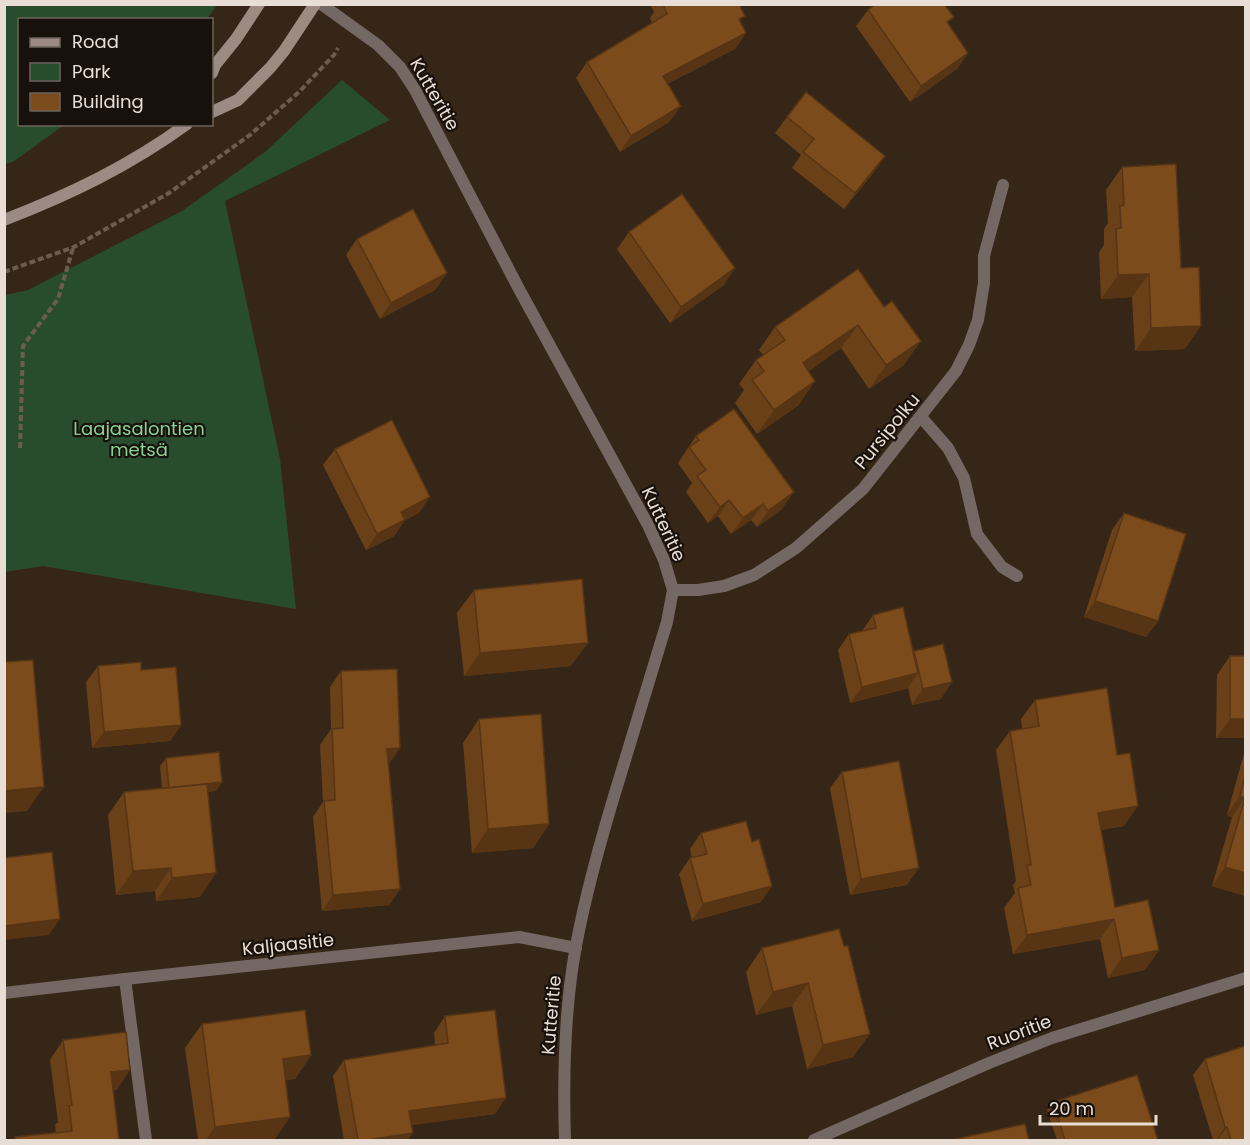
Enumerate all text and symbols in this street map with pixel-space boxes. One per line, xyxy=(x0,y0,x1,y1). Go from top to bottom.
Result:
legend xyxy=(18,18,213,126)
text: Road xyxy=(72,29,119,54)
street label: Kutteritie xyxy=(404,53,466,135)
text: Park xyxy=(72,59,111,84)
text: Building xyxy=(72,89,144,114)
street label: Pursipolku xyxy=(849,388,925,474)
park label: Laajasalontien metsä xyxy=(73,416,205,462)
street label: Kutteritie xyxy=(636,483,692,565)
street label: Kaljaasitie xyxy=(241,927,335,961)
street label: Kutteritie xyxy=(535,974,567,1056)
street label: Ruoritie xyxy=(983,1008,1055,1056)
scale bar xyxy=(1040,1088,1156,1126)
text: 20 m xyxy=(1049,1096,1094,1121)

